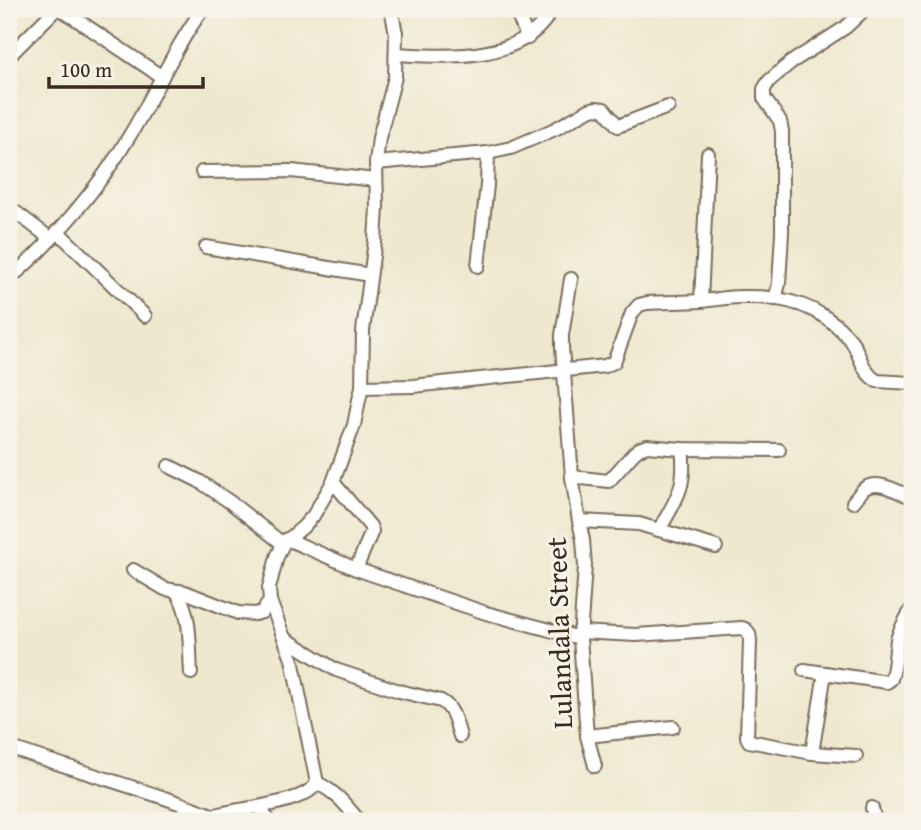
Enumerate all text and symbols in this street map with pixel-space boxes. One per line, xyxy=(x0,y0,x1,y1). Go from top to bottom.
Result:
scale bar xyxy=(49,46,203,90)
text: 100 m xyxy=(60,54,112,85)
street label: Lulandala Street xyxy=(535,536,582,730)

